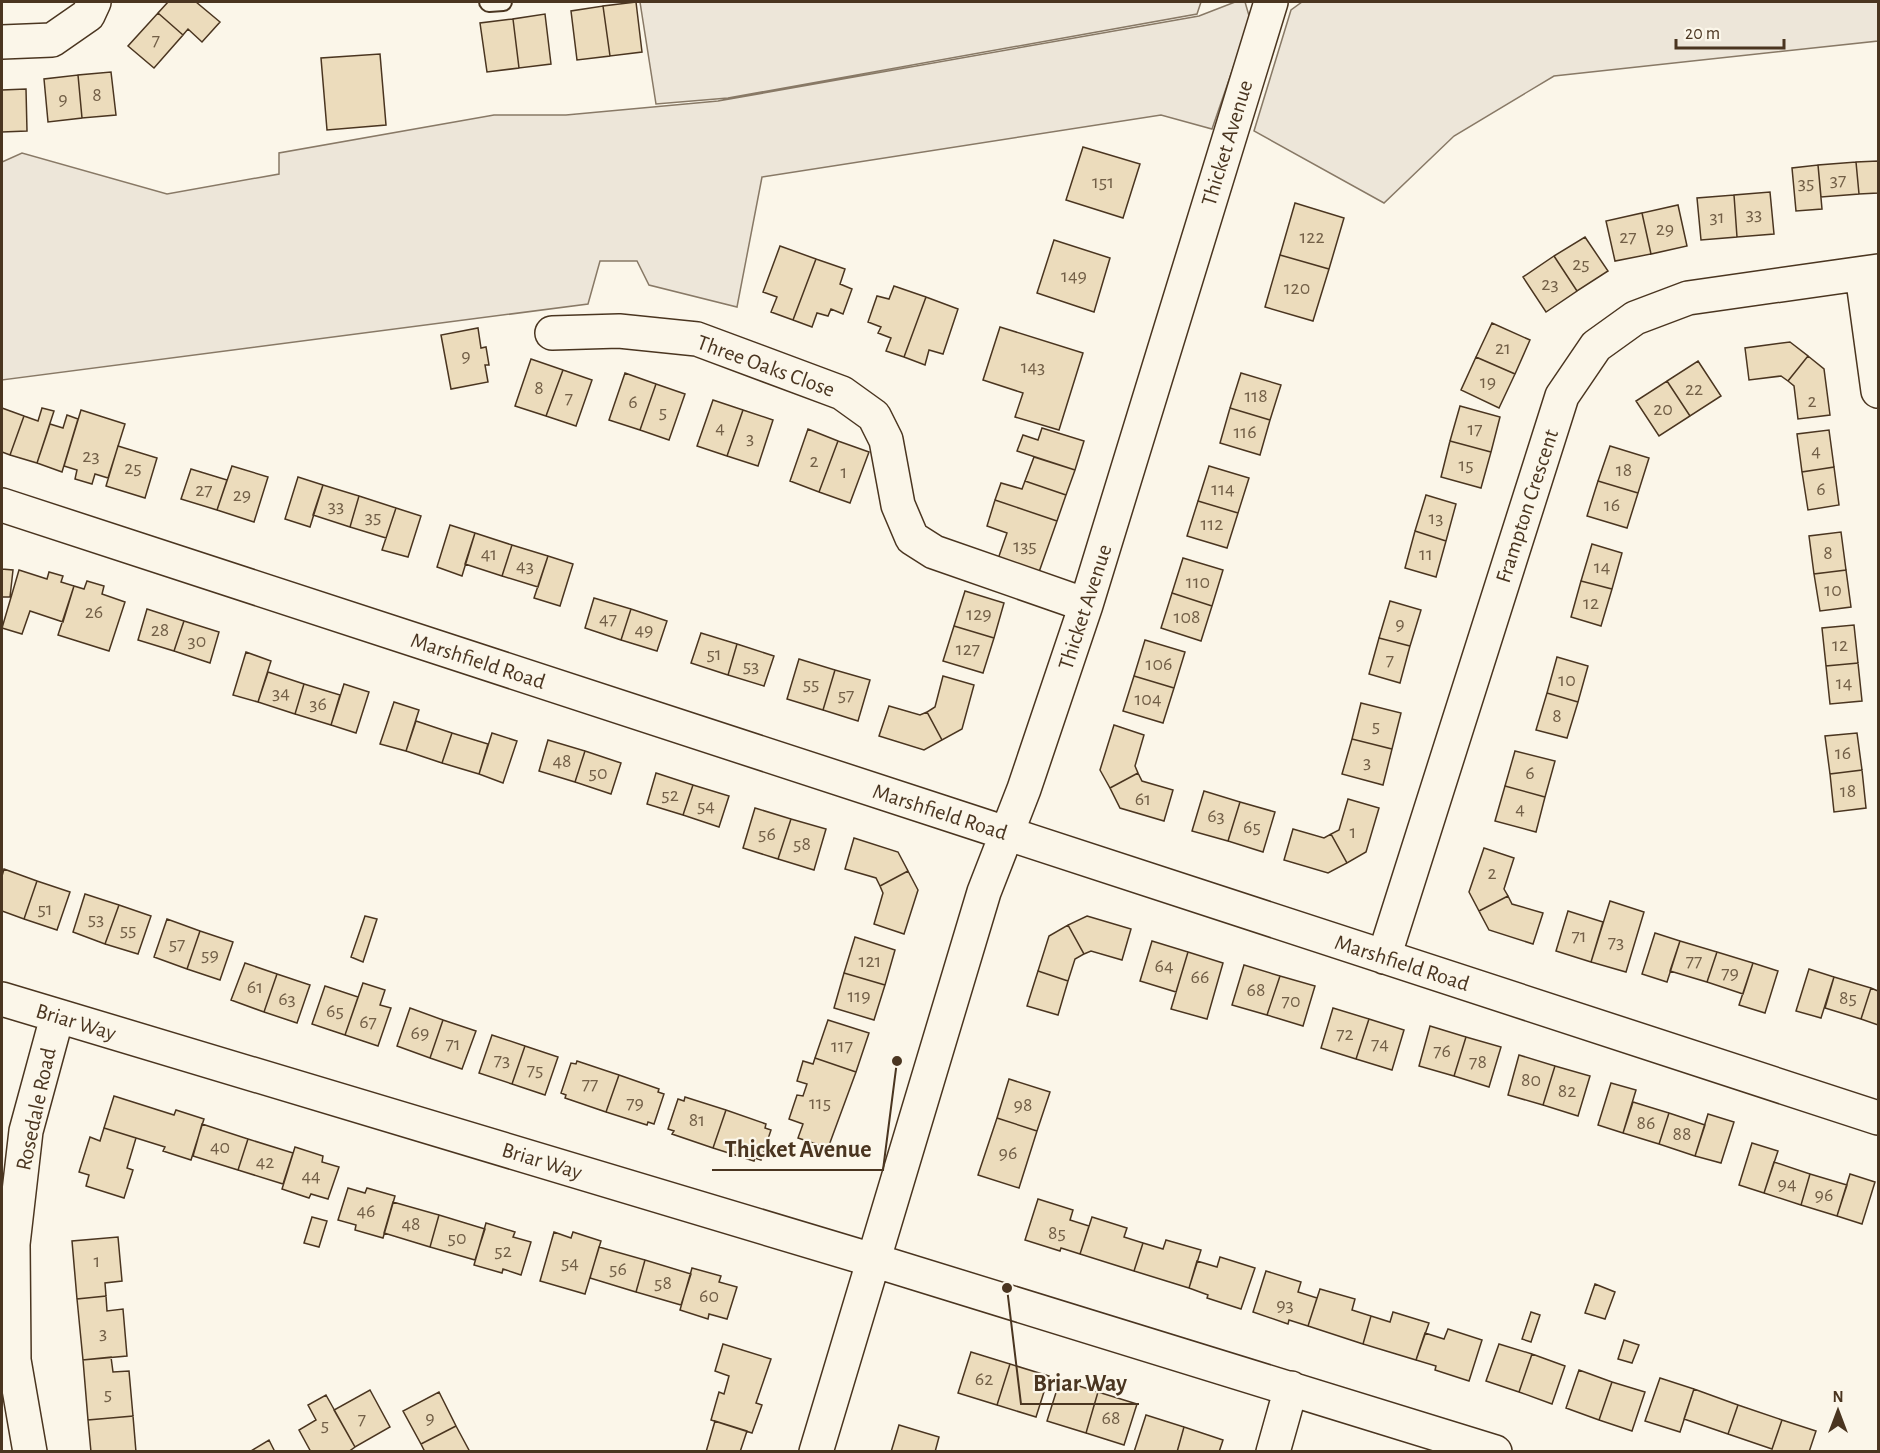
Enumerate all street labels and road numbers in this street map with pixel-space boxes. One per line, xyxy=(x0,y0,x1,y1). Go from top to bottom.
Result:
street label: Thicket Avenue xyxy=(1197,77,1257,209)
street label: Three Oaks Close xyxy=(694,331,838,401)
street label: Frampton Crescent xyxy=(1492,427,1562,585)
street label: Thicket Avenue xyxy=(1054,542,1116,672)
street label: Marshfield Road xyxy=(408,629,548,693)
street label: Marshfield Road xyxy=(870,780,1010,844)
street label: Marshfield Road xyxy=(1332,931,1472,995)
street label: Briar Way xyxy=(33,999,119,1045)
street label: Rosedale Road xyxy=(12,1046,60,1172)
street label: Briar Way xyxy=(499,1138,585,1184)

